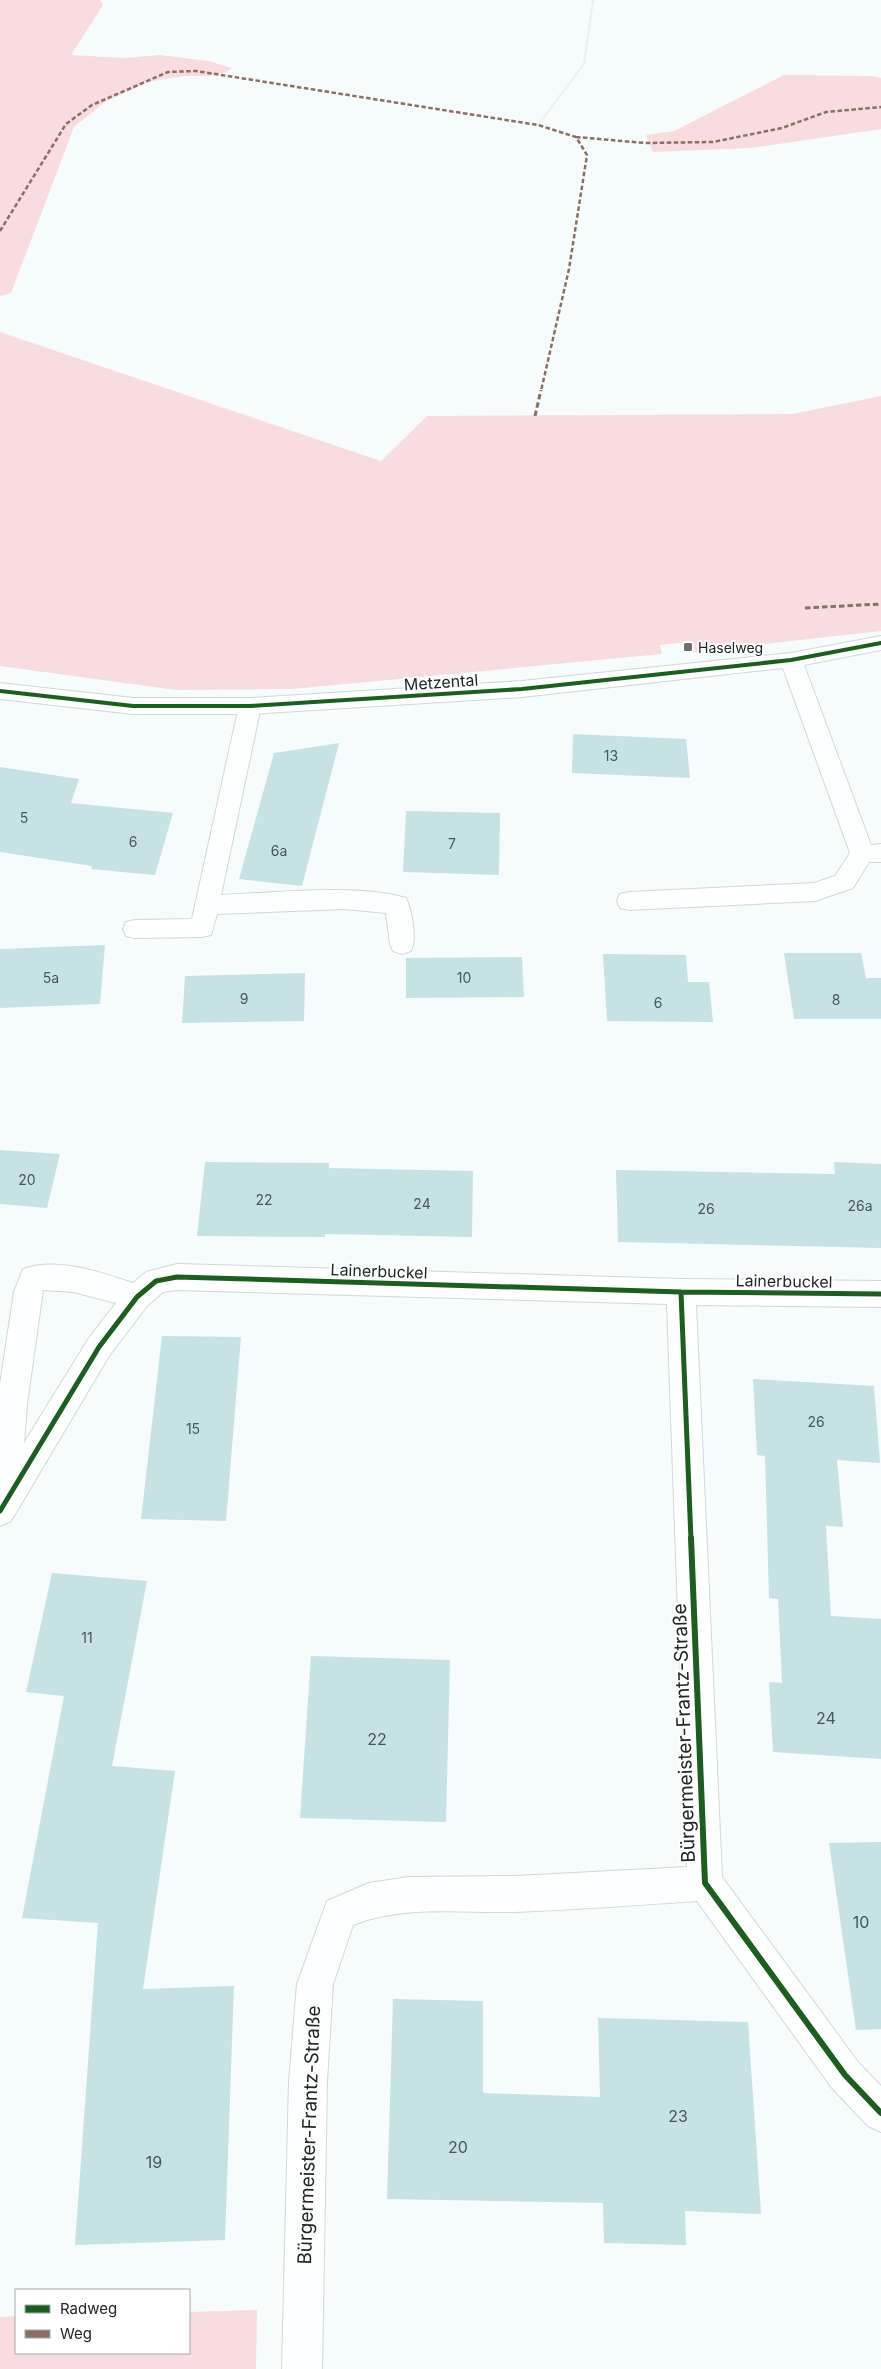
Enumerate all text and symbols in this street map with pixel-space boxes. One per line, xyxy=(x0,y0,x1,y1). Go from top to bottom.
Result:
place label: Haselweg xyxy=(698,639,763,656)
marker: Haselweg xyxy=(682,641,694,653)
street label: Metzental xyxy=(403,669,479,695)
house number: 13 xyxy=(604,747,618,764)
house number: 5 xyxy=(20,809,28,826)
house number: 6 xyxy=(129,833,137,850)
house number: 7 xyxy=(448,835,456,852)
house number: 6a xyxy=(271,842,287,859)
house number: 5a xyxy=(43,969,59,986)
house number: 10 xyxy=(457,969,471,986)
house number: 9 xyxy=(240,990,248,1007)
house number: 8 xyxy=(832,991,840,1008)
house number: 6 xyxy=(654,994,662,1011)
house number: 20 xyxy=(18,1171,36,1188)
house number: 22 xyxy=(255,1191,273,1208)
house number: 24 xyxy=(413,1195,431,1212)
house number: 26a xyxy=(847,1197,873,1214)
house number: 26 xyxy=(697,1200,715,1217)
street label: Lainerbuckel xyxy=(330,1259,428,1283)
street label: Lainerbuckel xyxy=(735,1270,833,1292)
house number: 26 xyxy=(807,1413,825,1430)
house number: 15 xyxy=(186,1420,200,1437)
street label: Bürgermeister-Frantz-Straße xyxy=(668,1603,700,1863)
house number: 11 xyxy=(81,1629,93,1646)
house number: 24 xyxy=(816,1708,836,1728)
house number: 22 xyxy=(367,1729,387,1749)
house number: 10 xyxy=(853,1912,869,1932)
street label: Bürgermeister-Frantz-Straße xyxy=(293,2005,325,2265)
house number: 23 xyxy=(668,2106,688,2126)
house number: 20 xyxy=(448,2137,468,2157)
house number: 19 xyxy=(146,2152,162,2172)
legend xyxy=(15,2289,190,2354)
text: Radweg xyxy=(60,2299,117,2318)
text: Weg xyxy=(60,2324,92,2343)

